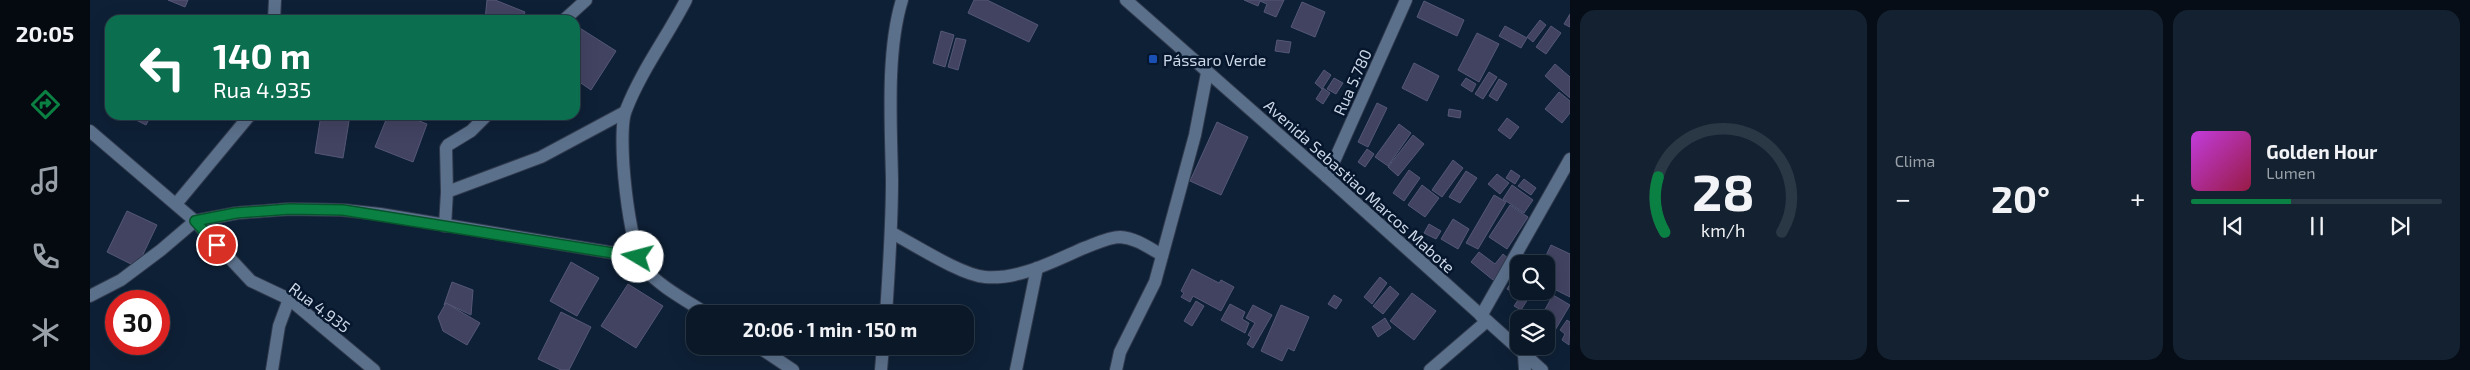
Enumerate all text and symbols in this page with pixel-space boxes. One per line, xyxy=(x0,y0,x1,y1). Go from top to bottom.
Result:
text: 20:05 xyxy=(16,20,74,46)
text: 140 m xyxy=(213,34,311,76)
icon: left xyxy=(130,35,195,100)
street label: Rua 5.780 xyxy=(1329,46,1375,118)
place label: Pássaro Verde xyxy=(1163,50,1266,69)
marker: Pássaro Verde xyxy=(1147,53,1159,65)
text: Rua 4.935 xyxy=(213,76,311,102)
icon: directions xyxy=(28,87,63,122)
street label: Avenida Sebastiao Marcos Mabote xyxy=(1261,95,1459,277)
text: Golden Hour xyxy=(2266,140,2377,163)
text: Clima xyxy=(1895,151,1935,170)
text: 28 xyxy=(1692,159,1755,221)
icon: music xyxy=(28,163,63,198)
text: Lumen xyxy=(2266,163,2316,182)
text: 20° xyxy=(1991,175,2050,221)
text: − xyxy=(1895,181,1911,215)
text: + xyxy=(2130,181,2145,215)
icon: previous xyxy=(2219,212,2247,240)
icon: pause xyxy=(2303,212,2331,240)
icon: next xyxy=(2386,212,2414,240)
text: km/h xyxy=(1701,219,1746,241)
pin xyxy=(196,224,238,266)
position arrow xyxy=(611,230,663,282)
icon: arrive xyxy=(203,231,231,259)
icon: phone xyxy=(28,239,63,274)
map controls xyxy=(1510,255,1555,355)
button: search xyxy=(1510,255,1555,300)
street label: Rua 4.935 xyxy=(286,278,354,336)
speed limit sign: 30 xyxy=(105,290,170,355)
button: layers xyxy=(1510,310,1555,355)
icon: climate xyxy=(28,315,63,350)
text: 20:06 · 1 min · 150 m xyxy=(743,318,917,341)

